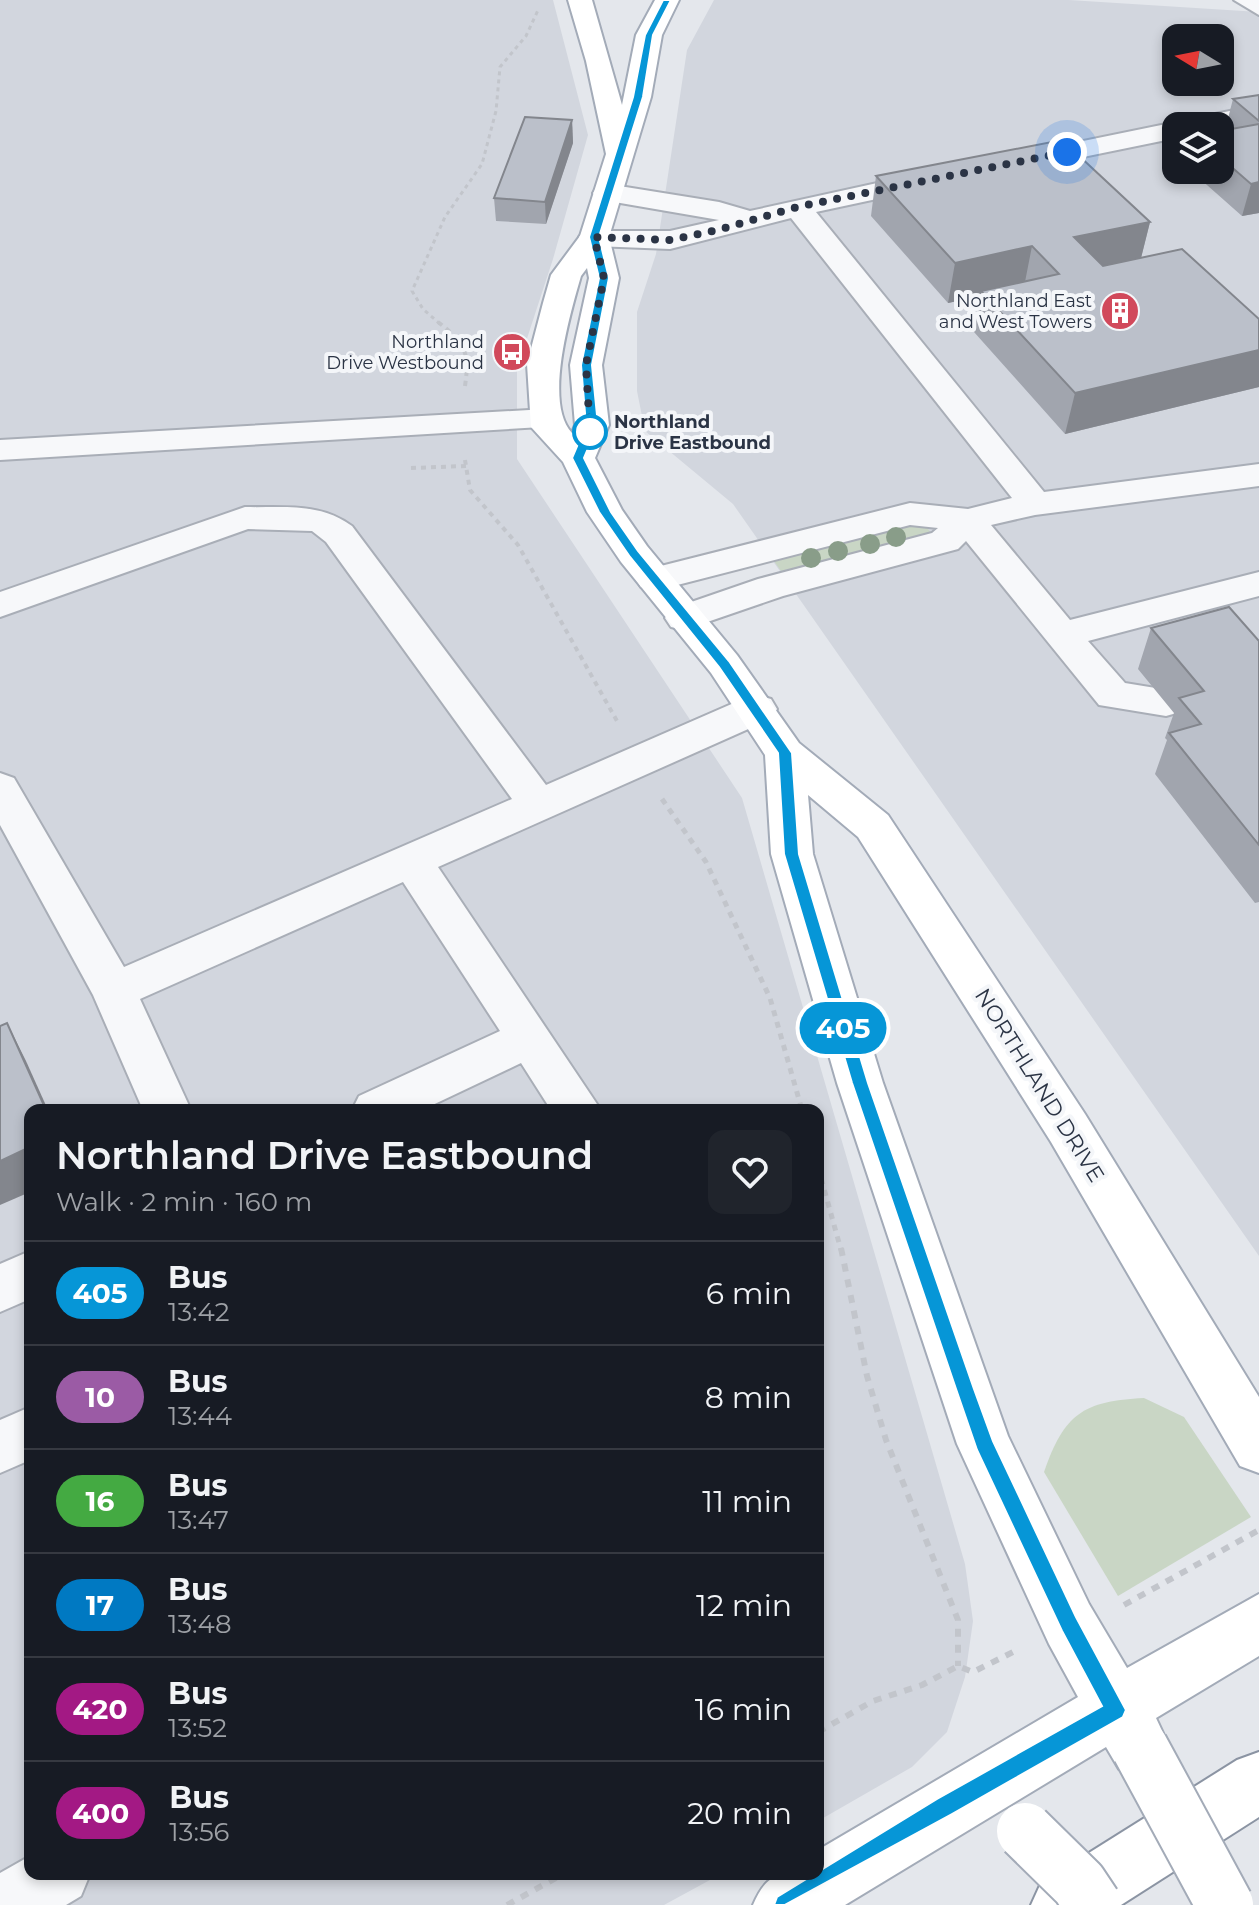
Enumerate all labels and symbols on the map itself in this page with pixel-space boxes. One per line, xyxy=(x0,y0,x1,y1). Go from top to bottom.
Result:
north arrow xyxy=(1162,24,1234,96)
your location xyxy=(1047,132,1087,172)
place label: Northland East and West Towers xyxy=(939,290,1092,333)
building icon: Northland East and West Towers xyxy=(1099,290,1141,332)
place label: Northland Drive Westbound xyxy=(326,331,484,374)
bus stop icon: Northland Drive Westbound xyxy=(491,331,533,373)
place label: Northland Drive Eastbound xyxy=(614,411,771,454)
marker: Northland Drive Eastbound xyxy=(573,415,607,449)
street label: NORTHLAND DRIVE xyxy=(969,983,1110,1187)
line badge: 405 xyxy=(797,1002,889,1054)

